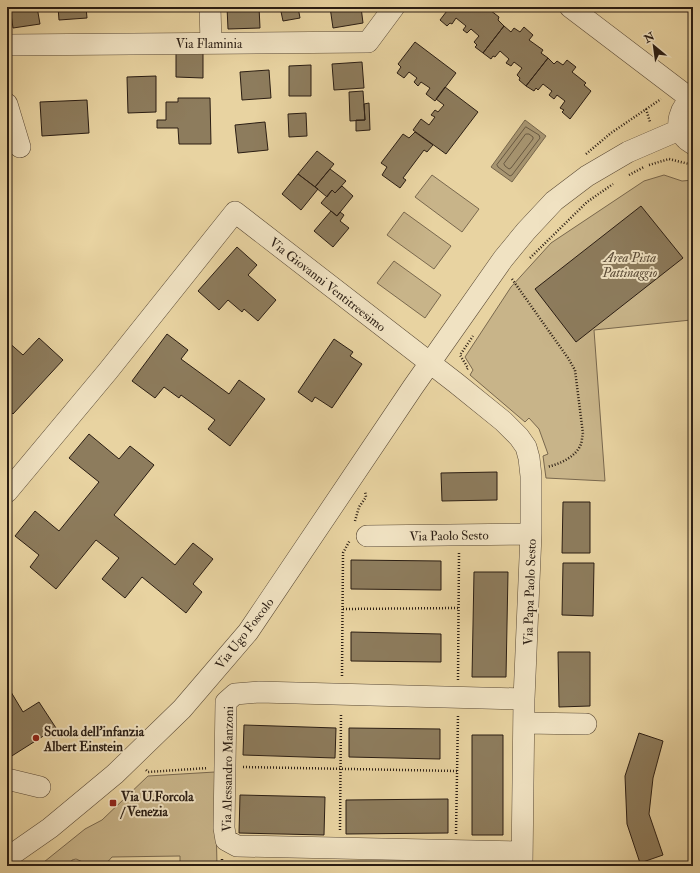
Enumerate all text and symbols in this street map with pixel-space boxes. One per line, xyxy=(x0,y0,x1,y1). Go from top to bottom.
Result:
north arrow xyxy=(634,26,674,66)
text: N xyxy=(641,29,658,46)
street label: Via Flaminia xyxy=(176,36,243,52)
street label: Via Giovanni Ventitreesimo xyxy=(266,234,389,335)
park label: Area Pista Pattinaggio xyxy=(602,250,658,281)
street label: Via Paolo Sesto xyxy=(409,527,489,545)
street label: Via Papa Paolo Sesto xyxy=(520,538,541,646)
street label: Via Ugo Foscolo xyxy=(212,595,278,672)
street label: Via Alessandro Manzoni xyxy=(219,705,237,832)
place label: Scuola dell'infanzia Albert Einstein xyxy=(43,724,145,755)
marker: Scuola dell'infanzia Albert Einstein xyxy=(31,733,41,743)
place label: Via U.Forcola / Venezia xyxy=(119,789,194,820)
marker: Via U.Forcola / Venezia xyxy=(108,798,118,808)

